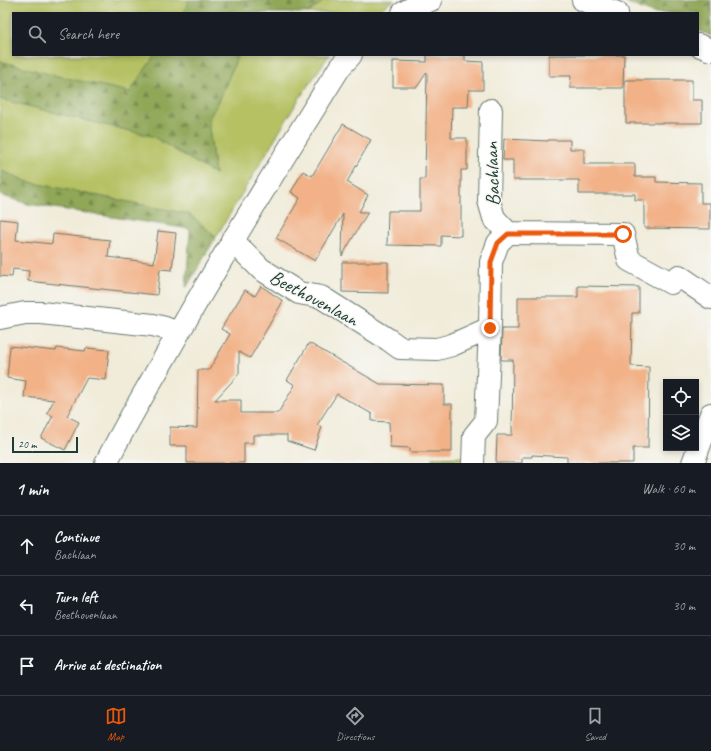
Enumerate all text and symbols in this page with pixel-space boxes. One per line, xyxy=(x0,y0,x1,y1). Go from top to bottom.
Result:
search box xyxy=(12,12,699,56)
icon: search xyxy=(26,23,48,45)
text: Search here xyxy=(58,25,119,44)
street label: Bachlaan xyxy=(478,141,506,206)
route start xyxy=(614,225,632,243)
street label: Beethovenlaan xyxy=(265,264,364,332)
route end xyxy=(481,319,499,337)
map controls xyxy=(663,379,699,451)
button: locate xyxy=(663,379,699,415)
button: layers xyxy=(663,415,699,451)
scale bar xyxy=(12,435,78,454)
text: 20 m xyxy=(18,437,37,451)
text: 1 min xyxy=(16,479,49,500)
text: Walk · 60 m xyxy=(642,481,695,497)
text: Continue xyxy=(54,528,99,547)
icon: ahead xyxy=(16,535,38,557)
text: 30 m xyxy=(673,538,695,554)
text: Bachlaan xyxy=(54,547,96,563)
text: Turn left xyxy=(54,588,97,607)
icon: left xyxy=(16,595,38,617)
text: 30 m xyxy=(673,598,695,614)
text: Beethovenlaan xyxy=(54,607,117,623)
icon: arrive xyxy=(16,655,38,677)
text: Arrive at destination xyxy=(54,656,161,675)
tab: Map xyxy=(105,705,127,743)
tab: Directions xyxy=(336,705,375,743)
tab: Saved xyxy=(584,705,606,743)

